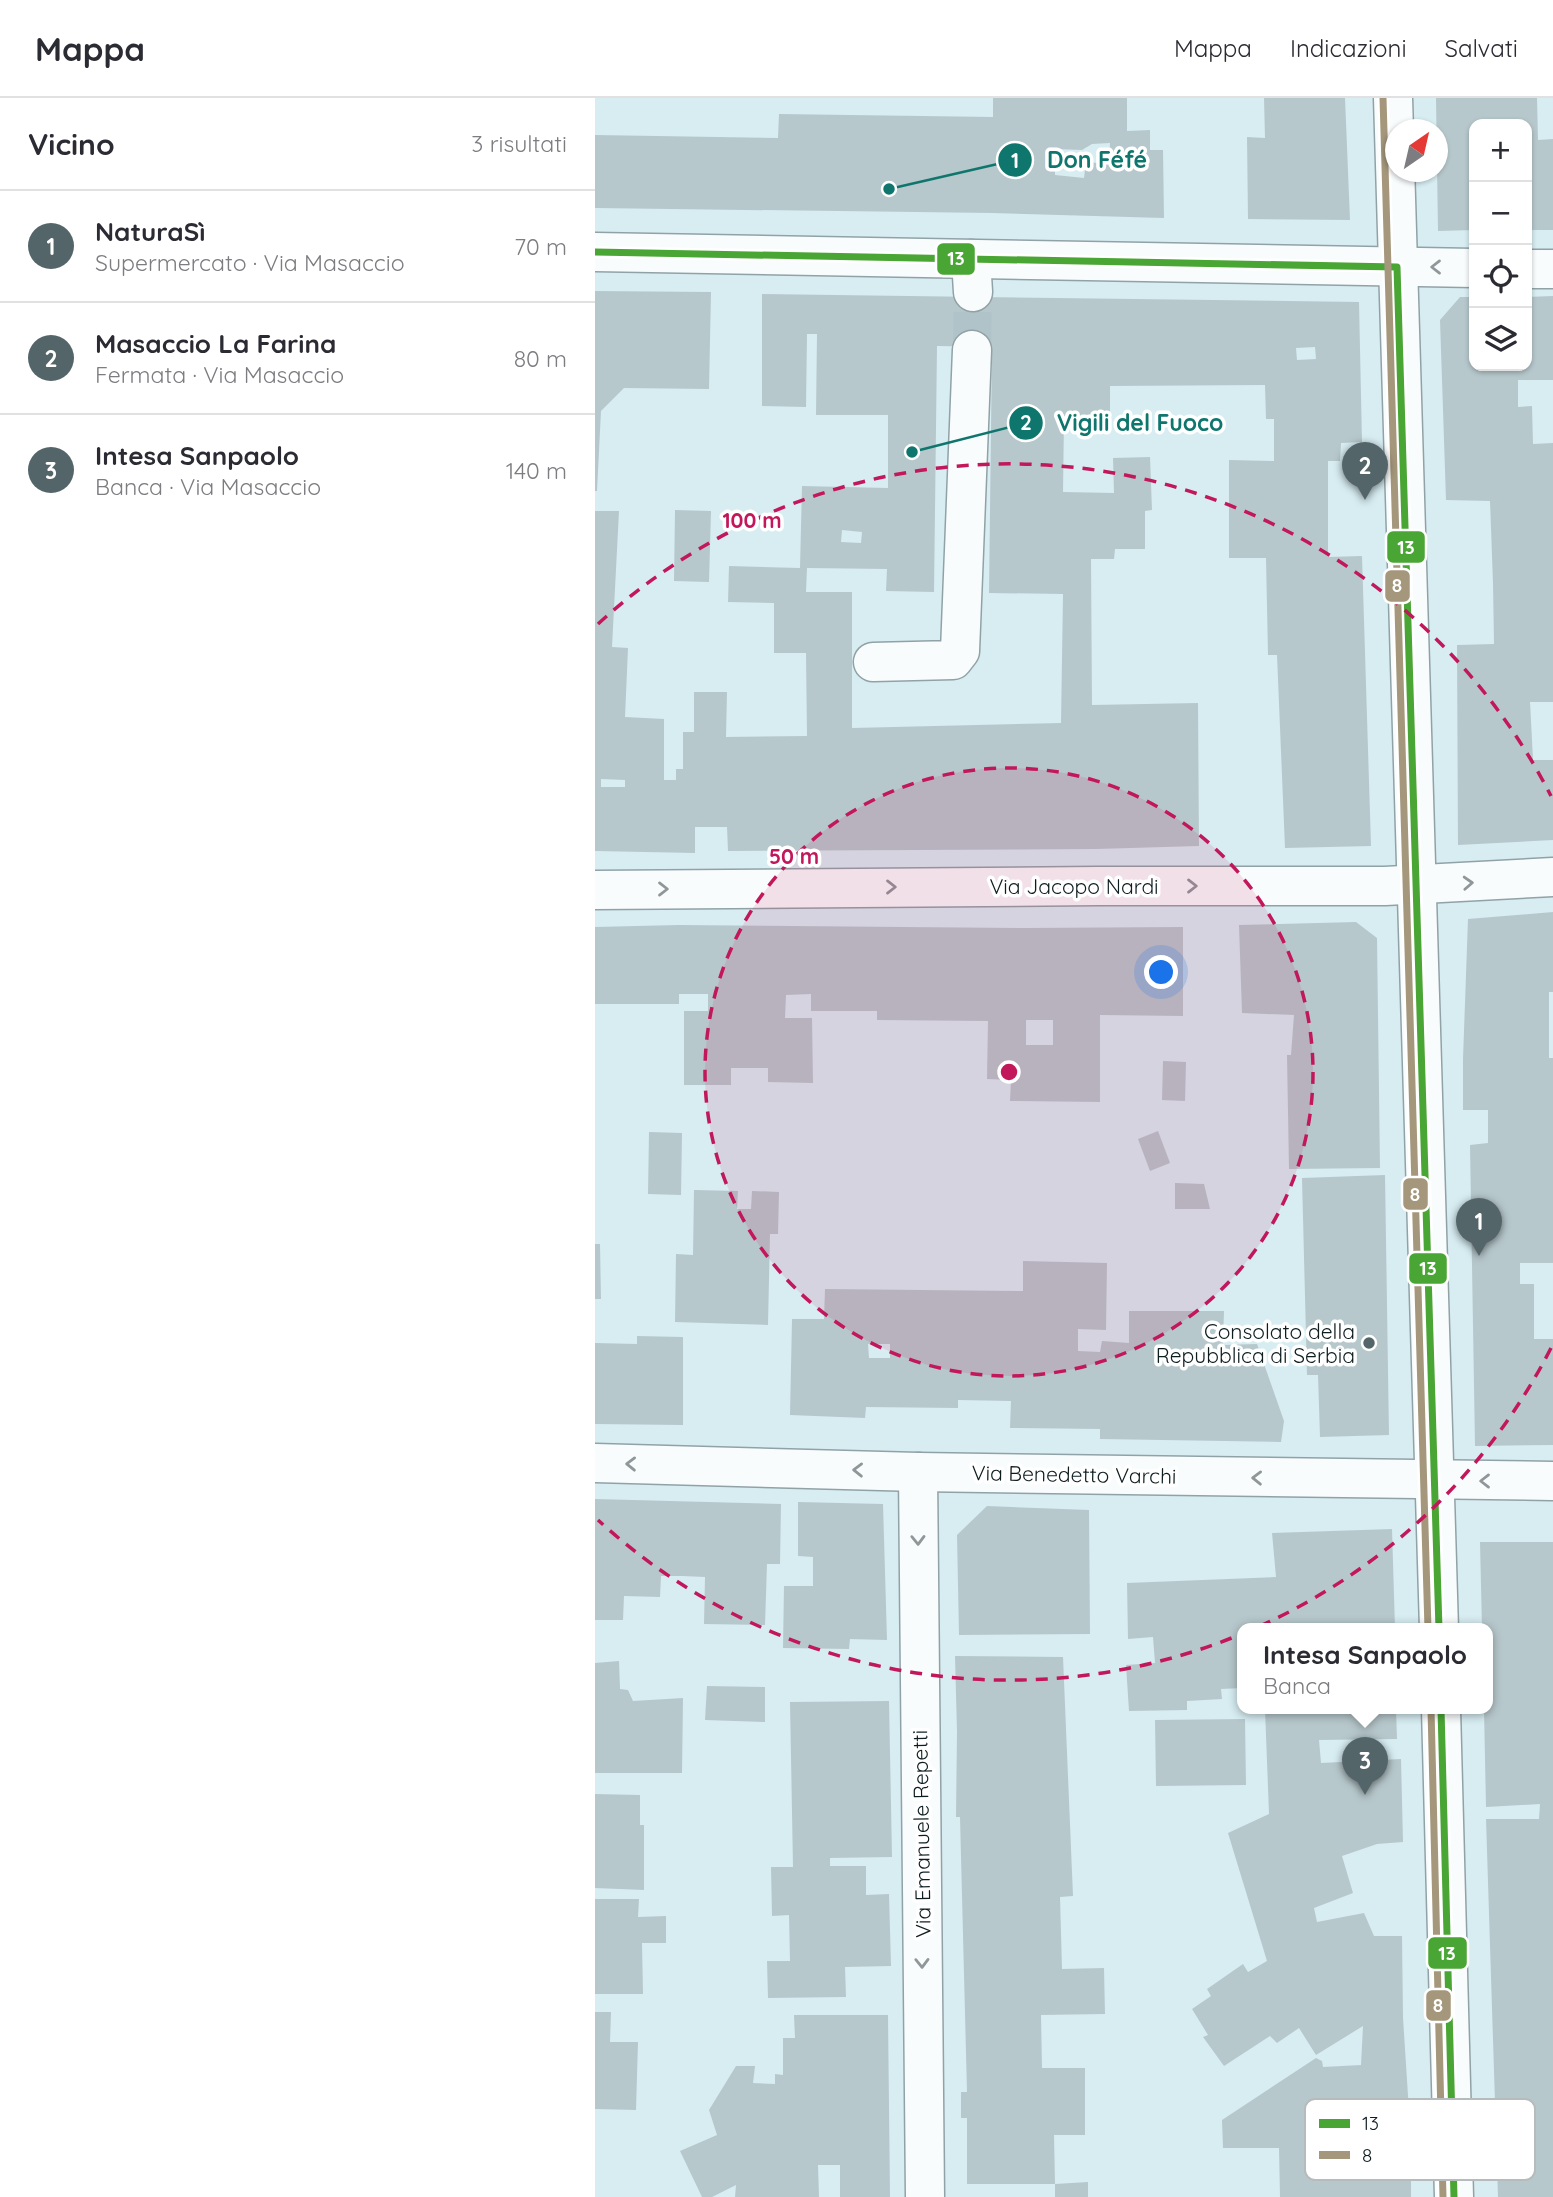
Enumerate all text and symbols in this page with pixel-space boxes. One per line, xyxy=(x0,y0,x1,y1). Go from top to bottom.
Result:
text: Mappa xyxy=(35,28,145,69)
text: Mappa xyxy=(1174,33,1252,63)
text: Indicazioni xyxy=(1290,33,1407,63)
text: Salvati xyxy=(1445,33,1518,63)
north arrow xyxy=(1385,119,1448,182)
map controls xyxy=(1469,119,1532,371)
button: + xyxy=(1469,119,1532,182)
text: Vicino xyxy=(28,125,115,163)
text: 3 risultati xyxy=(471,129,567,158)
callout: Don Féfé xyxy=(998,138,1161,182)
text: Don Féfé xyxy=(1047,145,1147,174)
text: 1 xyxy=(1011,147,1019,173)
button: − xyxy=(1469,182,1532,245)
text: NaturaSì xyxy=(95,215,205,248)
text: 1 xyxy=(47,232,55,261)
text: 70 m xyxy=(514,232,567,261)
line badge: 13 xyxy=(936,242,976,276)
button: locate xyxy=(1469,245,1532,308)
text: 13 xyxy=(947,246,965,270)
text: Supermercato · Via Masaccio xyxy=(95,248,405,277)
one-way arrow xyxy=(1430,259,1440,275)
button: layers xyxy=(1469,308,1532,371)
text: Masaccio La Farina xyxy=(95,327,336,360)
text: 2 xyxy=(44,344,58,373)
text: 80 m xyxy=(514,344,567,373)
text: Fermata · Via Masaccio xyxy=(95,360,344,389)
callout: Vigili del Fuoco xyxy=(1008,401,1238,445)
text: Vigili del Fuoco xyxy=(1057,408,1223,437)
text: 2 xyxy=(1020,409,1032,435)
text: Intesa Sanpaolo xyxy=(95,439,299,472)
pin: 2 xyxy=(1342,442,1388,500)
text: 3 xyxy=(45,456,57,485)
text: 140 m xyxy=(506,456,567,485)
text: Banca · Via Masaccio xyxy=(95,472,321,501)
text: 100 m xyxy=(722,507,782,533)
line badge: 13 xyxy=(1386,530,1426,564)
text: 13 xyxy=(1397,535,1415,559)
line badge: 8 xyxy=(1384,569,1411,603)
text: 8 xyxy=(1392,573,1402,597)
text: 50 m xyxy=(769,843,819,869)
street label: Via Jacopo Nardi xyxy=(989,873,1159,899)
one-way arrow xyxy=(1463,875,1474,890)
one-way arrow xyxy=(1187,878,1197,894)
one-way arrow xyxy=(886,879,896,895)
one-way arrow xyxy=(658,881,669,897)
your location xyxy=(1144,955,1178,989)
centre of rings xyxy=(997,1060,1021,1084)
line badge: 8 xyxy=(1402,1177,1429,1211)
text: 8 xyxy=(1410,1182,1420,1206)
pin: 1 xyxy=(1456,1198,1502,1256)
line badge: 13 xyxy=(1408,1252,1448,1285)
text: 13 xyxy=(1419,1256,1437,1280)
place label: Consolato della Repubblica di Serbia xyxy=(1156,1318,1355,1368)
marker: Consolato della Repubblica di Serbia xyxy=(1361,1335,1377,1351)
one-way arrow xyxy=(625,1457,636,1472)
street label: Via Benedetto Varchi xyxy=(971,1459,1177,1489)
one-way arrow xyxy=(853,1462,863,1478)
one-way arrow xyxy=(1252,1470,1263,1485)
one-way arrow xyxy=(1479,1473,1490,1489)
one-way arrow xyxy=(910,1535,925,1546)
popup xyxy=(1237,1623,1493,1714)
text: Intesa Sanpaolo xyxy=(1263,1638,1467,1671)
text: Banca xyxy=(1263,1671,1331,1700)
street label: Via Emanuele Repetti xyxy=(906,1730,936,1938)
pin: 3 xyxy=(1342,1737,1388,1795)
line badge: 13 xyxy=(1427,1936,1468,1970)
text: 13 xyxy=(1438,1941,1456,1965)
one-way arrow xyxy=(915,1958,930,1969)
line badge: 8 xyxy=(1425,1989,1452,2022)
text: 8 xyxy=(1433,1993,1443,2017)
legend xyxy=(1305,2099,1535,2180)
text: 13 xyxy=(1362,2111,1379,2135)
text: 8 xyxy=(1362,2143,1372,2167)

